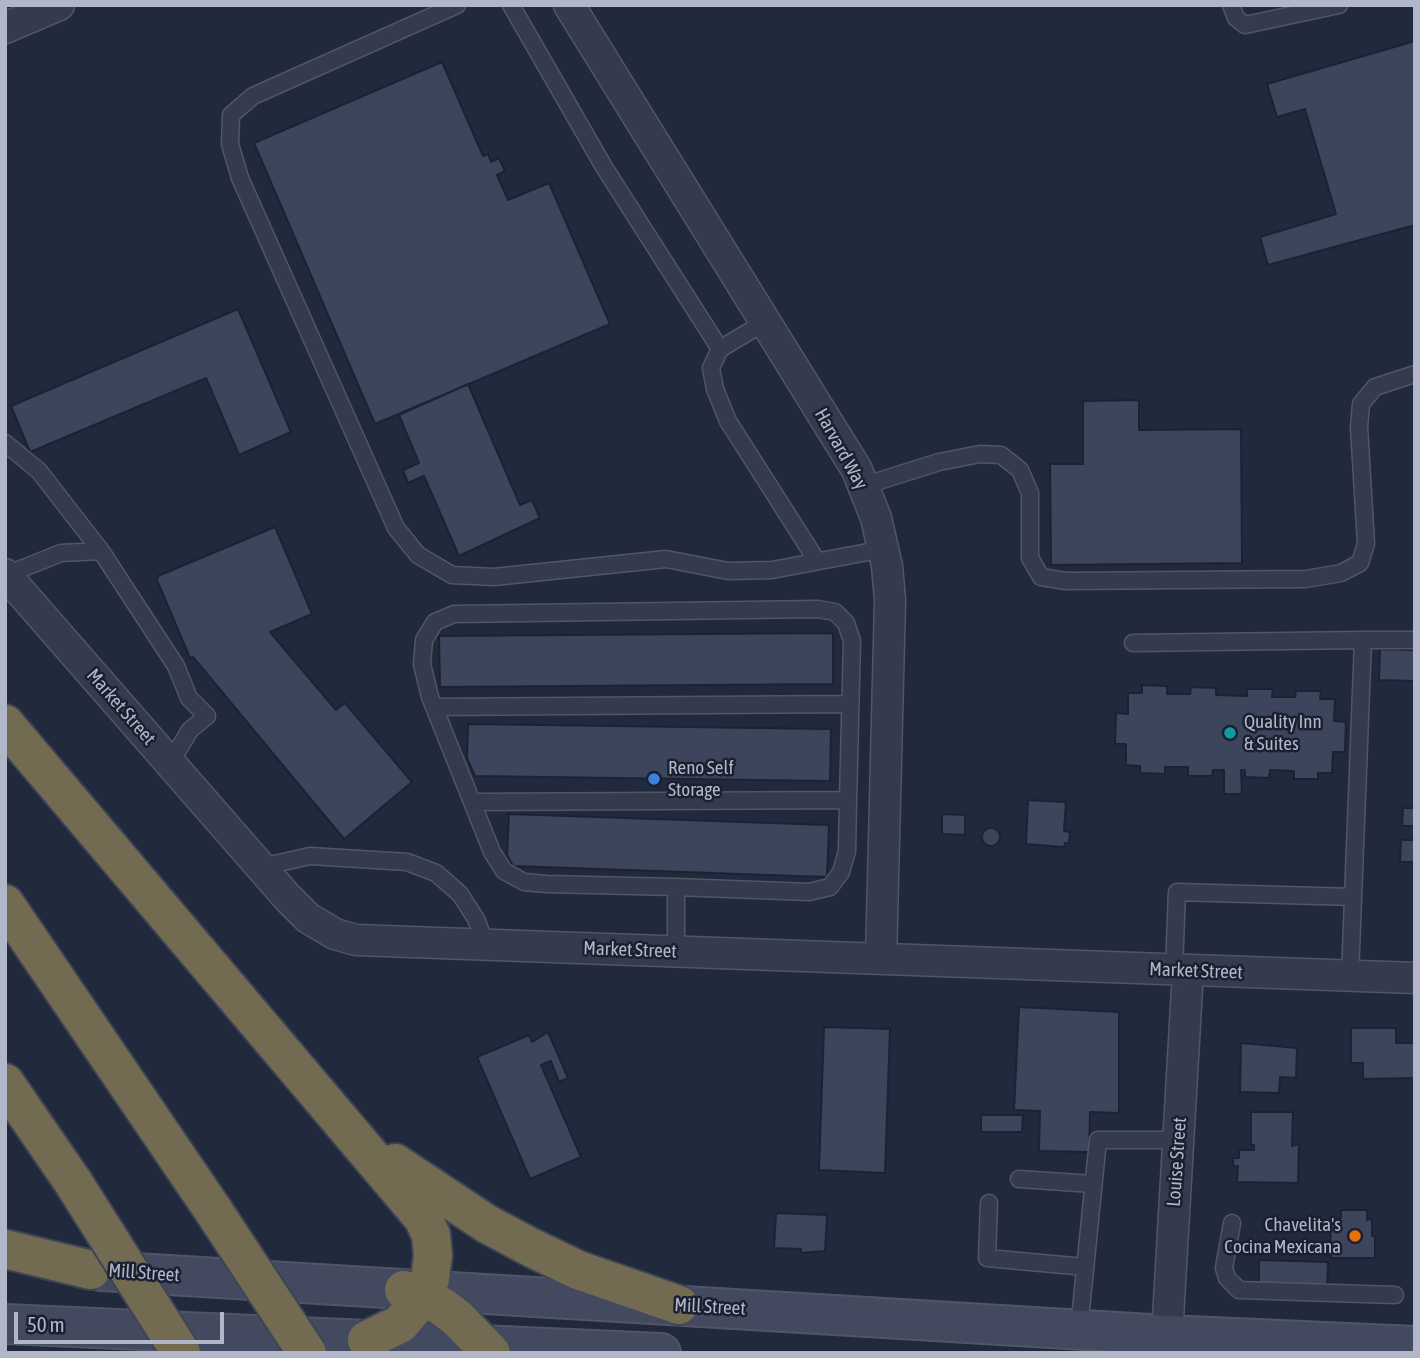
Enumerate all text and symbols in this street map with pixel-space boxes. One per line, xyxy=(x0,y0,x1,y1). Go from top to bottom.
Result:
street label: Harvard Way xyxy=(809,405,873,493)
street label: Market Street xyxy=(82,664,160,750)
place label: Quality Inn & Suites xyxy=(1244,711,1322,755)
marker: Quality Inn & Suites xyxy=(1222,725,1238,741)
place label: Reno Self Storage xyxy=(668,757,734,801)
marker: Reno Self Storage xyxy=(646,771,662,787)
street label: Market Street xyxy=(583,937,677,963)
street label: Market Street xyxy=(1149,958,1243,984)
street label: Louise Street xyxy=(1163,1117,1191,1207)
place label: Chavelita's Cocina Mexicana xyxy=(1224,1214,1341,1258)
marker: Chavelita's Cocina Mexicana xyxy=(1347,1228,1363,1244)
street label: Mill Street xyxy=(108,1259,180,1287)
street label: Mill Street xyxy=(674,1294,746,1320)
scale bar xyxy=(18,1298,228,1342)
text: 50 m xyxy=(27,1312,65,1336)

